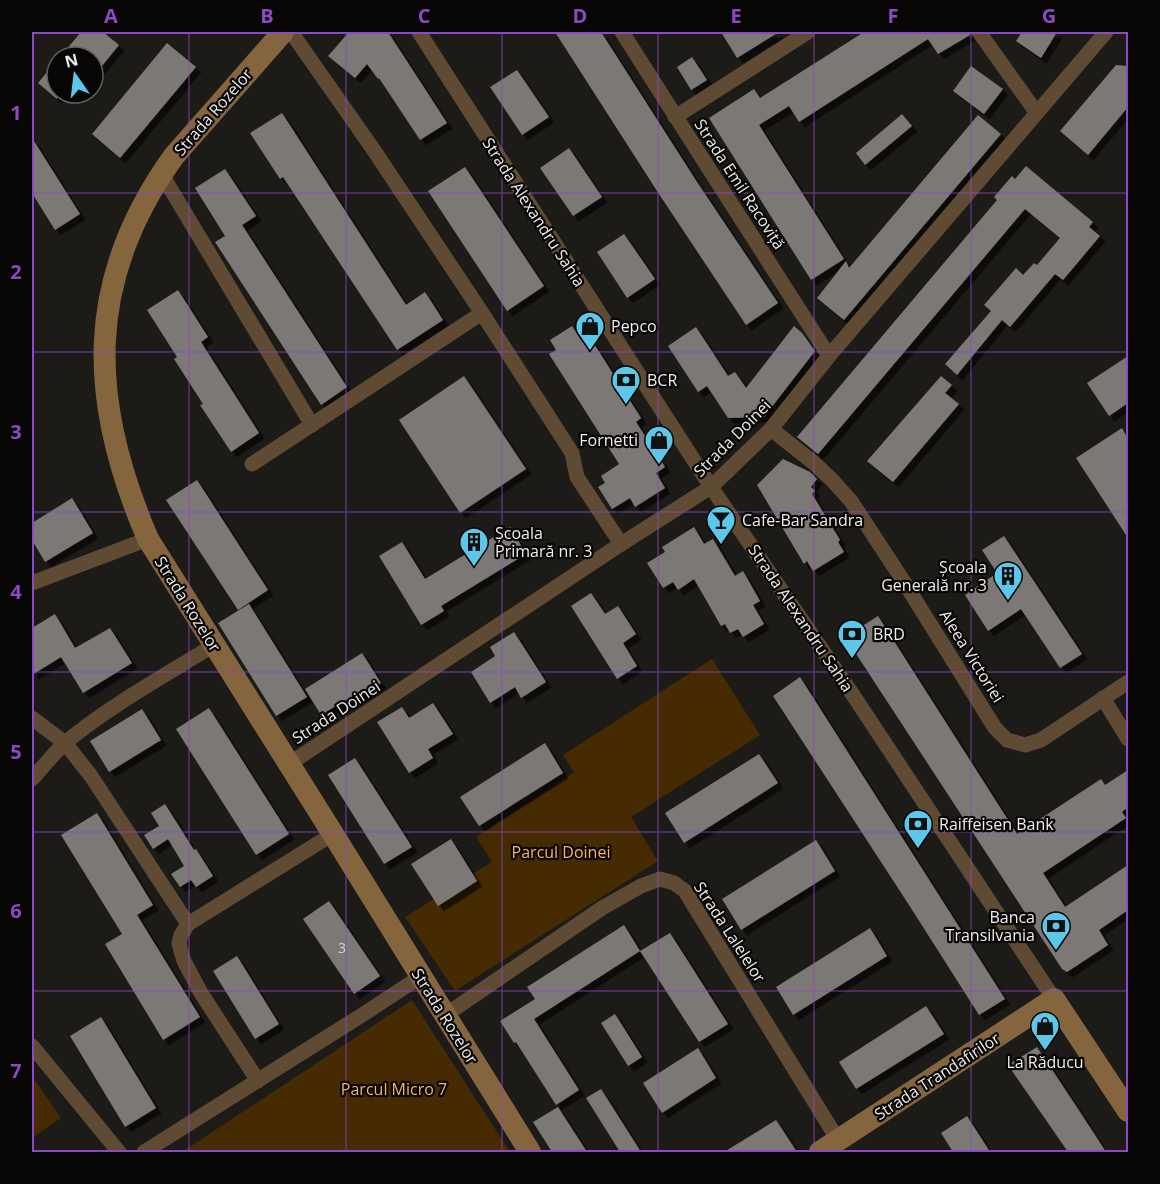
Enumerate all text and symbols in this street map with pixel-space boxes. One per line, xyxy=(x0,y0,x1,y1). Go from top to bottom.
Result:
text: A xyxy=(104,2,118,29)
text: B xyxy=(260,2,274,29)
text: C xyxy=(418,2,431,29)
text: D xyxy=(573,2,587,29)
text: E xyxy=(730,2,742,29)
text: F xyxy=(888,2,898,29)
text: G xyxy=(1042,2,1056,29)
north arrow xyxy=(45,45,105,105)
text: N xyxy=(62,48,80,73)
street label: Strada Rozelor xyxy=(169,63,257,160)
text: 1 xyxy=(10,99,22,126)
street label: Strada Emil Racoviță xyxy=(690,115,790,253)
street label: Strada Alexandru Sahia xyxy=(477,133,591,291)
text: 2 xyxy=(10,258,22,285)
shop icon: Pepco xyxy=(574,310,606,352)
place label: Pepco xyxy=(611,315,657,337)
bank icon: BCR xyxy=(610,364,642,406)
place label: BCR xyxy=(647,369,677,391)
street label: Strada Doinei xyxy=(689,395,775,481)
text: 3 xyxy=(10,418,22,445)
shop icon: Fornetti xyxy=(643,424,675,466)
place label: Fornetti xyxy=(579,429,638,451)
bar icon: Cafe-Bar Sandra xyxy=(705,504,737,546)
place label: Cafe-Bar Sandra xyxy=(742,509,863,531)
place label: Școala Primară nr. 3 xyxy=(495,522,592,562)
building icon: Școala Primară nr. 3 xyxy=(458,526,490,568)
street label: Strada Alexandru Sahia xyxy=(743,540,859,696)
street label: Strada Rozelor xyxy=(150,552,226,656)
place label: Școala Generală nr. 3 xyxy=(881,556,987,596)
building icon: Școala Generală nr. 3 xyxy=(992,560,1024,602)
text: 4 xyxy=(10,578,22,605)
street label: Aleea Victoriei xyxy=(935,606,1009,706)
bank icon: BRD xyxy=(836,618,868,660)
place label: BRD xyxy=(873,623,905,645)
street label: Strada Doinei xyxy=(288,675,384,749)
text: 5 xyxy=(10,738,22,765)
bank icon: Raiffeisen Bank xyxy=(902,808,934,850)
place label: Raiffeisen Bank xyxy=(939,813,1054,835)
park label: Parcul Doinei xyxy=(512,841,610,863)
street label: Strada Lalelelor xyxy=(689,877,771,987)
text: 6 xyxy=(10,897,22,924)
place label: Banca Transilvania xyxy=(946,906,1035,946)
bank icon: Banca Transilvania xyxy=(1040,910,1072,952)
house number: 3 xyxy=(338,938,346,957)
street label: Strada Rozelor xyxy=(407,964,483,1068)
shop icon: La Răducu xyxy=(1029,1010,1061,1052)
street label: Strada Trandafirilor xyxy=(870,1027,1004,1125)
place label: La Răducu xyxy=(1006,1051,1084,1073)
text: 7 xyxy=(10,1057,22,1084)
park label: Parcul Micro 7 xyxy=(341,1078,447,1100)

